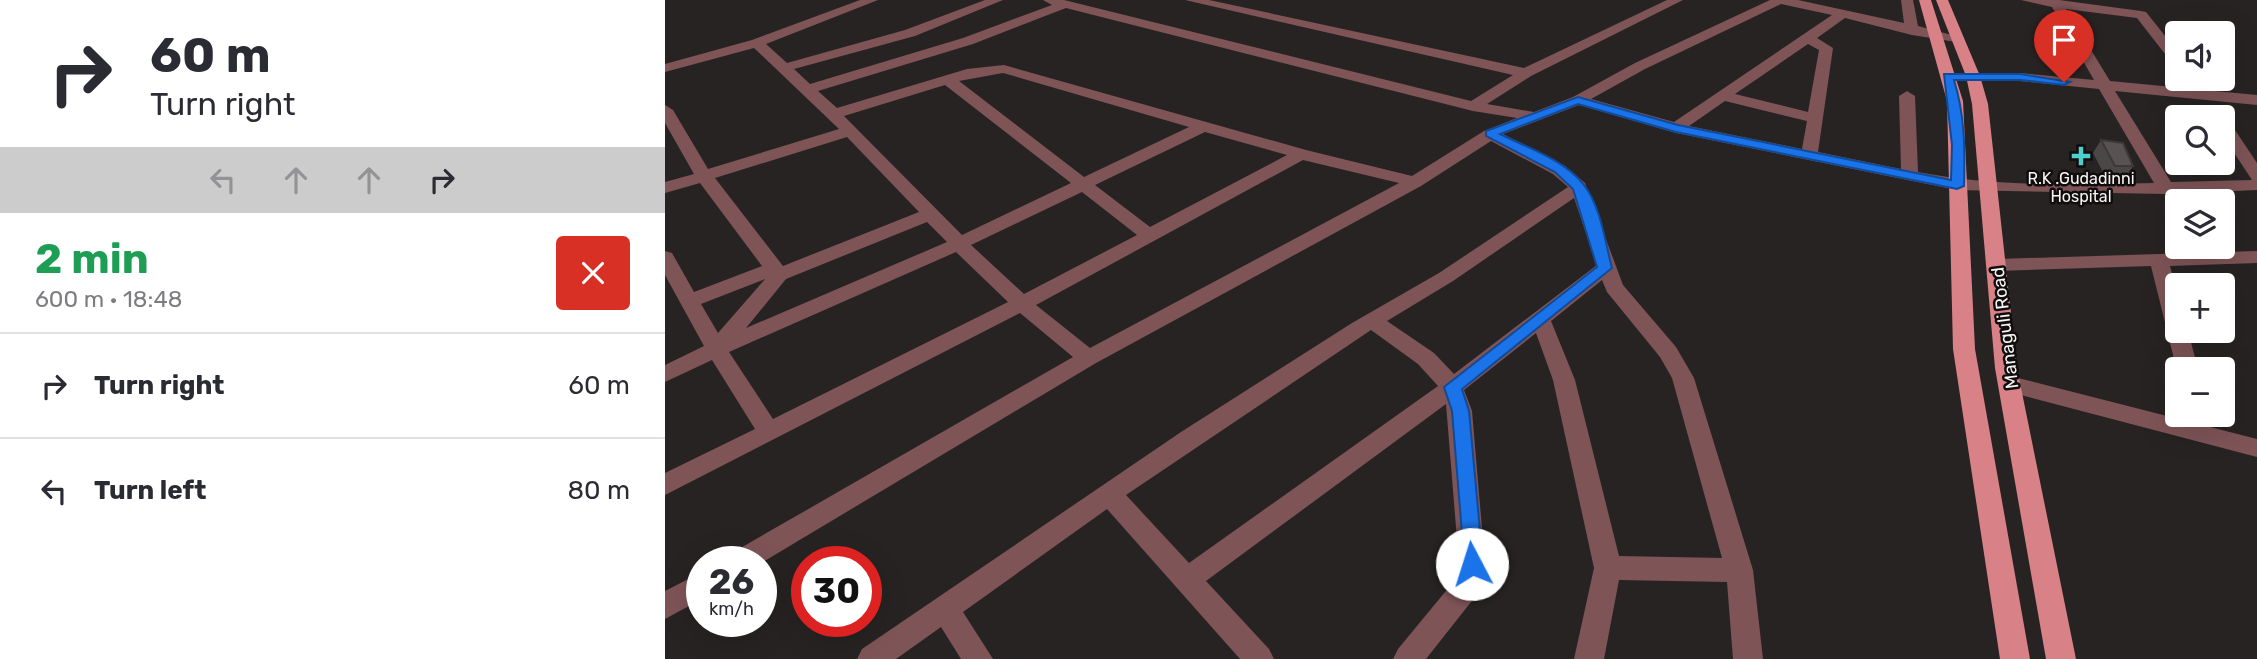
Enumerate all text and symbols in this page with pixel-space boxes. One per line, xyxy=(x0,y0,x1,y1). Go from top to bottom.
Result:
pin xyxy=(2034,10,2094,82)
icon: arrive xyxy=(2045,21,2083,59)
map controls xyxy=(2165,21,2235,427)
button: sound xyxy=(2165,21,2235,91)
text: 60 m xyxy=(150,26,271,84)
icon: right xyxy=(35,28,126,119)
text: Turn right xyxy=(150,85,295,123)
button: search xyxy=(2165,105,2235,175)
marker: R.K .Gudadinni Hospital xyxy=(2071,146,2091,166)
icon: left xyxy=(204,161,242,199)
icon: ahead xyxy=(277,161,315,199)
icon: ahead xyxy=(350,161,388,199)
icon: right xyxy=(423,161,461,199)
place label: R.K .Gudadinni Hospital xyxy=(2027,169,2135,206)
button: layers xyxy=(2165,189,2235,259)
text: 2 min xyxy=(35,234,149,284)
button: close xyxy=(556,236,630,310)
street label: Managuli Road xyxy=(1987,266,2023,390)
button: + xyxy=(2165,273,2235,343)
text: 600 m · 18:48 xyxy=(35,285,182,313)
button: − xyxy=(2165,357,2235,427)
icon: right xyxy=(35,367,73,405)
text: Turn right xyxy=(94,370,224,401)
text: 60 m xyxy=(568,370,630,401)
icon: left xyxy=(35,472,73,510)
text: Turn left xyxy=(94,475,206,506)
text: 80 m xyxy=(567,475,630,506)
position arrow xyxy=(1435,527,1509,601)
speed limit sign: 30 xyxy=(791,546,882,637)
text: 26 xyxy=(709,561,754,603)
text: km/h xyxy=(709,598,754,620)

